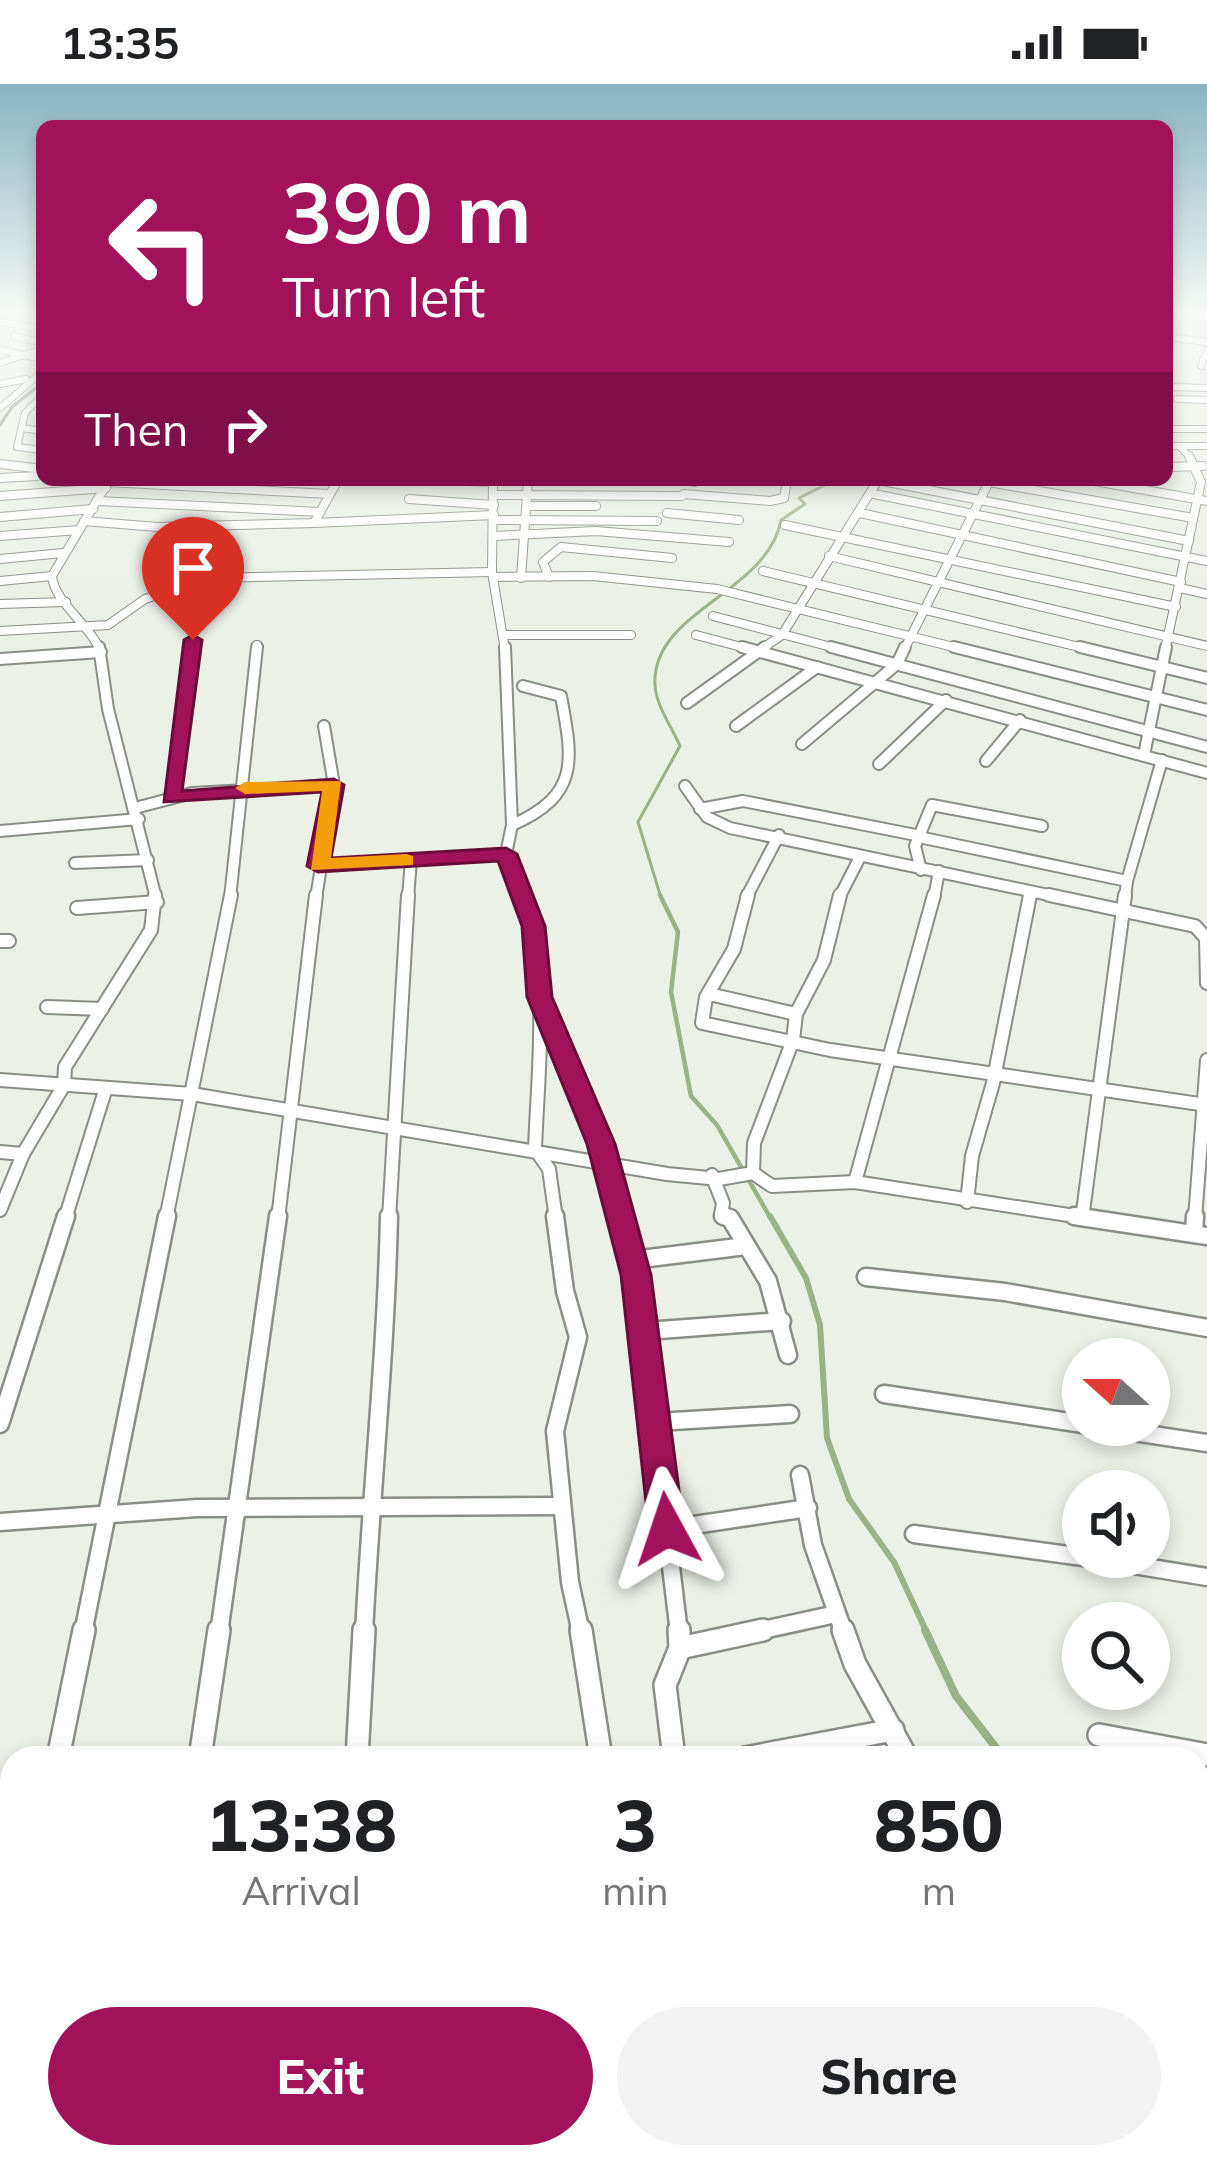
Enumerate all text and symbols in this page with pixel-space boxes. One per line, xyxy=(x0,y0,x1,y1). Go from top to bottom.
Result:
text: 13:35 xyxy=(60,14,179,70)
text: 390 m xyxy=(282,159,532,264)
icon: left xyxy=(84,168,240,324)
text: Turn left xyxy=(282,263,485,331)
icon: right xyxy=(212,396,278,462)
text: Then xyxy=(84,401,188,457)
pin xyxy=(142,517,244,640)
icon: arrive xyxy=(160,535,226,601)
north arrow xyxy=(1062,1338,1170,1446)
map controls xyxy=(1062,1338,1170,1710)
position arrow xyxy=(604,1466,730,1592)
button: sound xyxy=(1062,1470,1170,1578)
button: search xyxy=(1062,1602,1170,1710)
text: 13:38 xyxy=(205,1779,397,1869)
text: 3 xyxy=(614,1779,657,1869)
text: 850 xyxy=(874,1779,1004,1869)
text: Arrival xyxy=(241,1866,361,1915)
text: min xyxy=(602,1866,669,1915)
text: m xyxy=(922,1866,956,1915)
button: Exit xyxy=(48,2007,593,2145)
button: Share xyxy=(617,2007,1161,2145)

